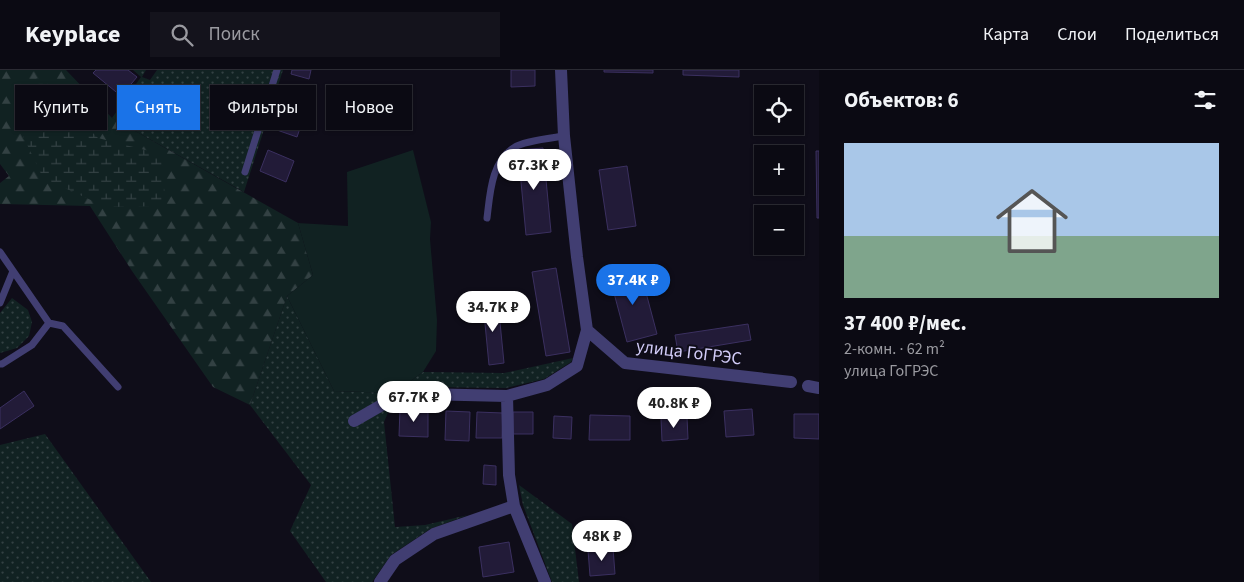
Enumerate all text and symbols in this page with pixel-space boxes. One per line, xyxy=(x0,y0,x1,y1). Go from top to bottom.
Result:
search box xyxy=(150,12,500,57)
text: Keyplace xyxy=(25,17,120,52)
icon: search xyxy=(168,21,196,49)
text: Поиск xyxy=(208,21,260,48)
text: Карта xyxy=(983,22,1029,47)
text: Слои xyxy=(1057,22,1097,47)
text: Поделиться xyxy=(1125,22,1219,47)
chip: Купить xyxy=(15,85,107,130)
chip: Снять xyxy=(117,85,200,130)
chip: Фильтры xyxy=(210,85,316,130)
chip: Новое xyxy=(326,85,412,130)
map controls xyxy=(754,85,804,255)
button: locate xyxy=(754,85,804,135)
text: Объектов: 6 xyxy=(844,85,959,115)
icon: filters xyxy=(1191,86,1219,114)
button: + xyxy=(754,145,804,195)
pin: 67.3K ₽ xyxy=(488,148,580,191)
text: 67.3K ₽ xyxy=(508,154,560,176)
icon: home xyxy=(987,176,1077,266)
button: − xyxy=(754,205,804,255)
pin: 37.4K ₽ xyxy=(587,264,679,306)
text: 37.4K ₽ xyxy=(607,269,659,291)
pin: 34.7K ₽ xyxy=(447,290,539,333)
text: 34.7K ₽ xyxy=(467,296,519,318)
text: 37 400 ₽/мес. xyxy=(844,308,967,338)
street label: улица ГоГРЭС xyxy=(635,334,743,371)
text: 2-комн. · 62 m² xyxy=(844,338,945,360)
text: улица ГоГРЭС xyxy=(844,360,939,382)
pin: 67.7K ₽ xyxy=(368,380,460,423)
text: 67.7K ₽ xyxy=(388,386,440,408)
pin: 40.8K ₽ xyxy=(628,386,720,429)
text: 40.8K ₽ xyxy=(648,392,700,414)
pin: 48K ₽ xyxy=(567,520,637,562)
text: 48K ₽ xyxy=(583,525,621,547)

